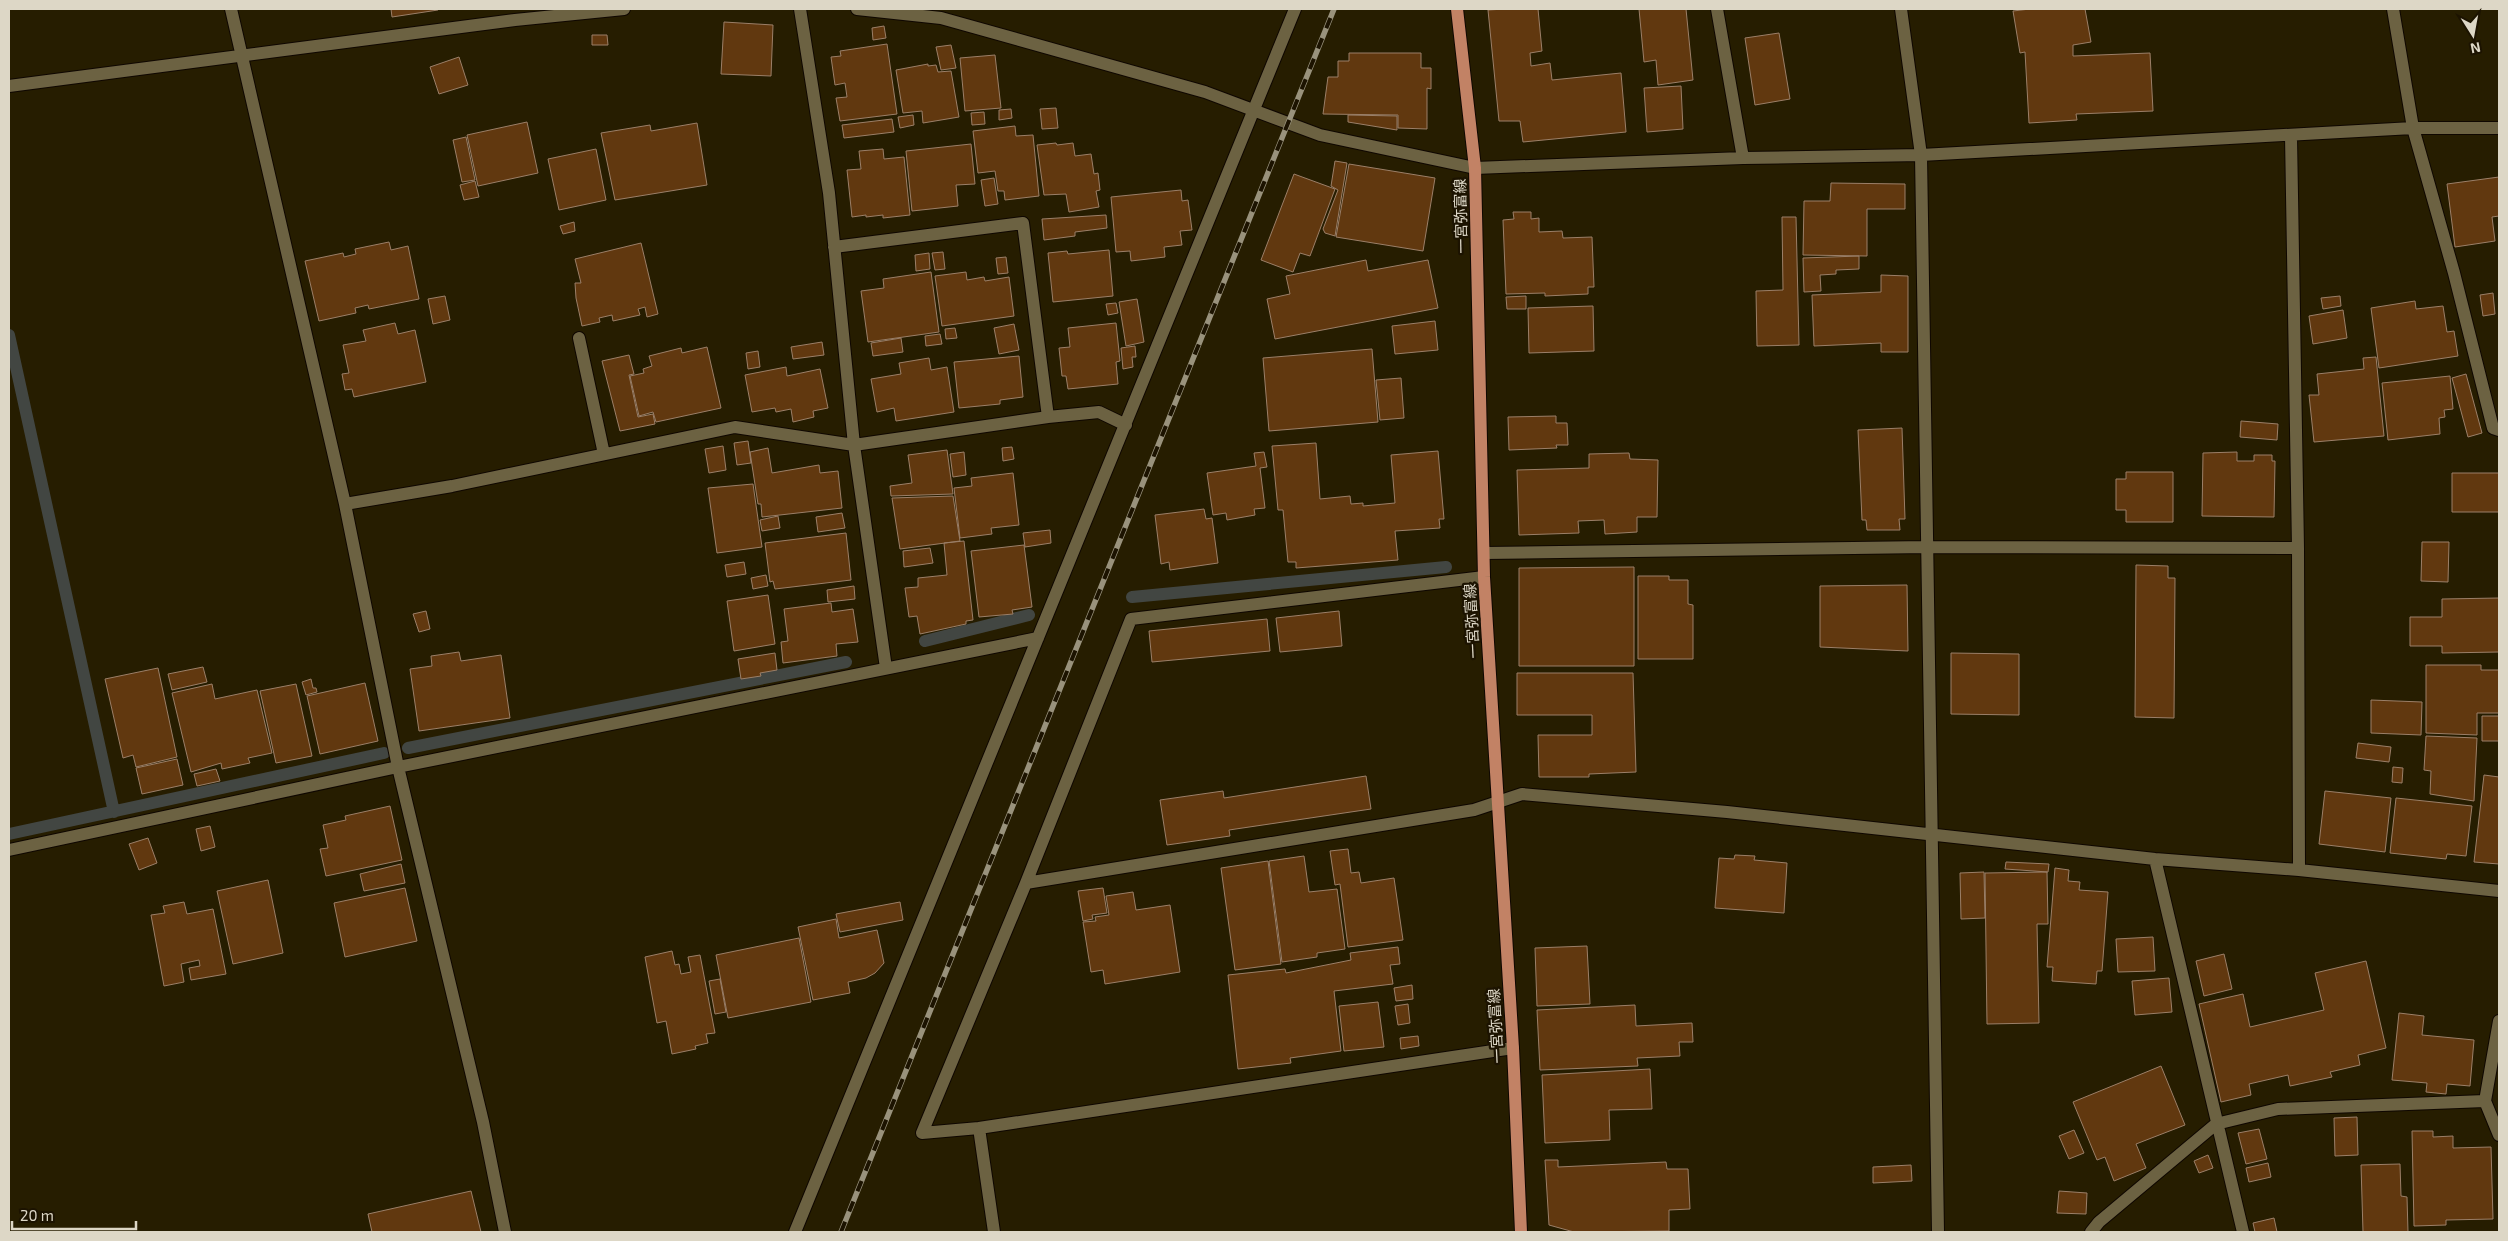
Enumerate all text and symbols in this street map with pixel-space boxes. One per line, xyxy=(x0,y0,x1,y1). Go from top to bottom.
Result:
north arrow xyxy=(2448,10,2498,60)
text: N xyxy=(2469,39,2482,58)
street label: 一宮弥富線 xyxy=(1450,178,1470,254)
street label: 一宮弥富線 xyxy=(1460,583,1482,659)
street label: 一宮弥富線 xyxy=(1484,988,1506,1064)
scale bar xyxy=(12,1198,136,1230)
text: 20 m xyxy=(20,1206,54,1224)

